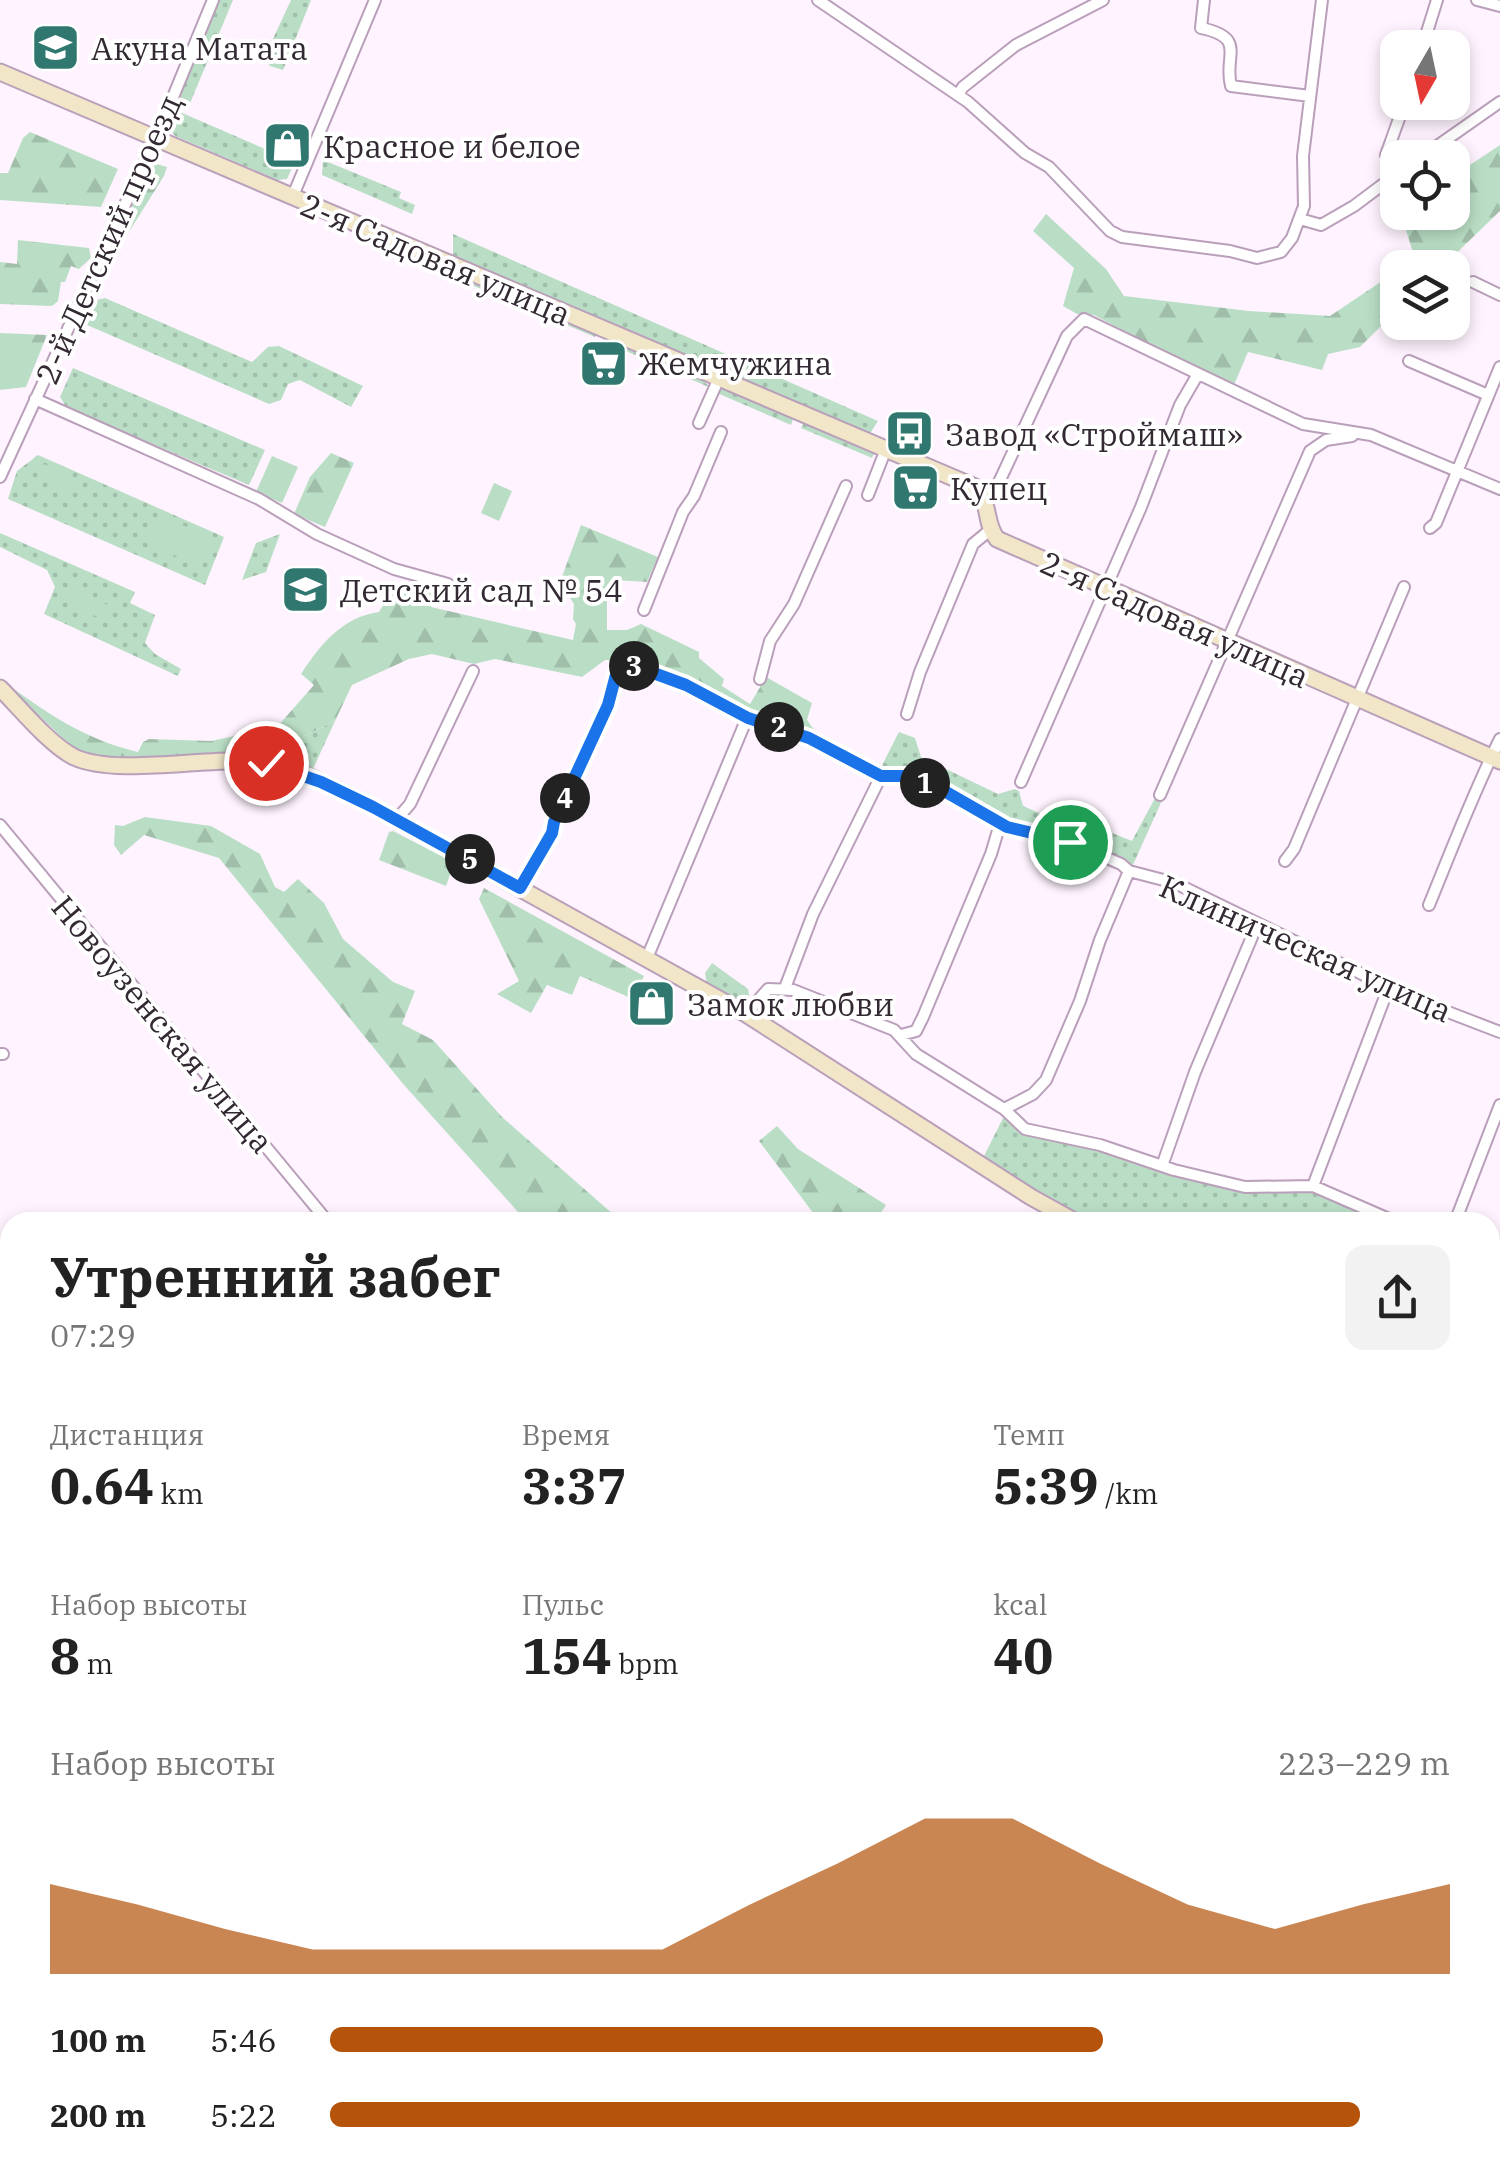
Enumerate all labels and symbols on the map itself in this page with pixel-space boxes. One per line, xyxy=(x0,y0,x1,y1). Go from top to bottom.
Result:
school or university icon: Акуна Матата xyxy=(30,22,82,74)
place label: Акуна Матата xyxy=(91,27,308,69)
north arrow xyxy=(1380,30,1470,120)
street label: 2-й Детский проезд xyxy=(25,88,191,390)
shop icon: Красное и белое xyxy=(262,120,314,172)
place label: Красное и белое xyxy=(323,125,581,167)
street label: 2-я Садовая улица xyxy=(294,183,578,335)
supermarket icon: Жемчужина xyxy=(577,337,629,389)
place label: Жемчужина xyxy=(638,342,832,384)
bus stop icon: Завод «Строймаш» xyxy=(884,408,936,460)
place label: Завод «Строймаш» xyxy=(945,413,1243,455)
supermarket icon: Купец xyxy=(889,462,941,514)
place label: Купец xyxy=(950,467,1048,509)
street label: 2-я Садовая улица xyxy=(1034,541,1316,697)
school or university icon: Детский сад № 54 xyxy=(279,564,331,616)
place label: Детский сад № 54 xyxy=(340,569,623,611)
pin: 3 xyxy=(609,641,659,691)
pin: 2 xyxy=(754,702,804,752)
pin xyxy=(224,721,309,806)
pin: 1 xyxy=(900,758,950,808)
pin: 4 xyxy=(540,773,590,823)
pin xyxy=(1028,800,1113,885)
pin: 5 xyxy=(445,834,495,884)
street label: Клиническая улица xyxy=(1153,865,1459,1031)
street label: Новоузенская улица xyxy=(43,886,283,1162)
shop icon: Замок любви xyxy=(626,978,678,1030)
place label: Замок любви xyxy=(687,983,894,1025)

